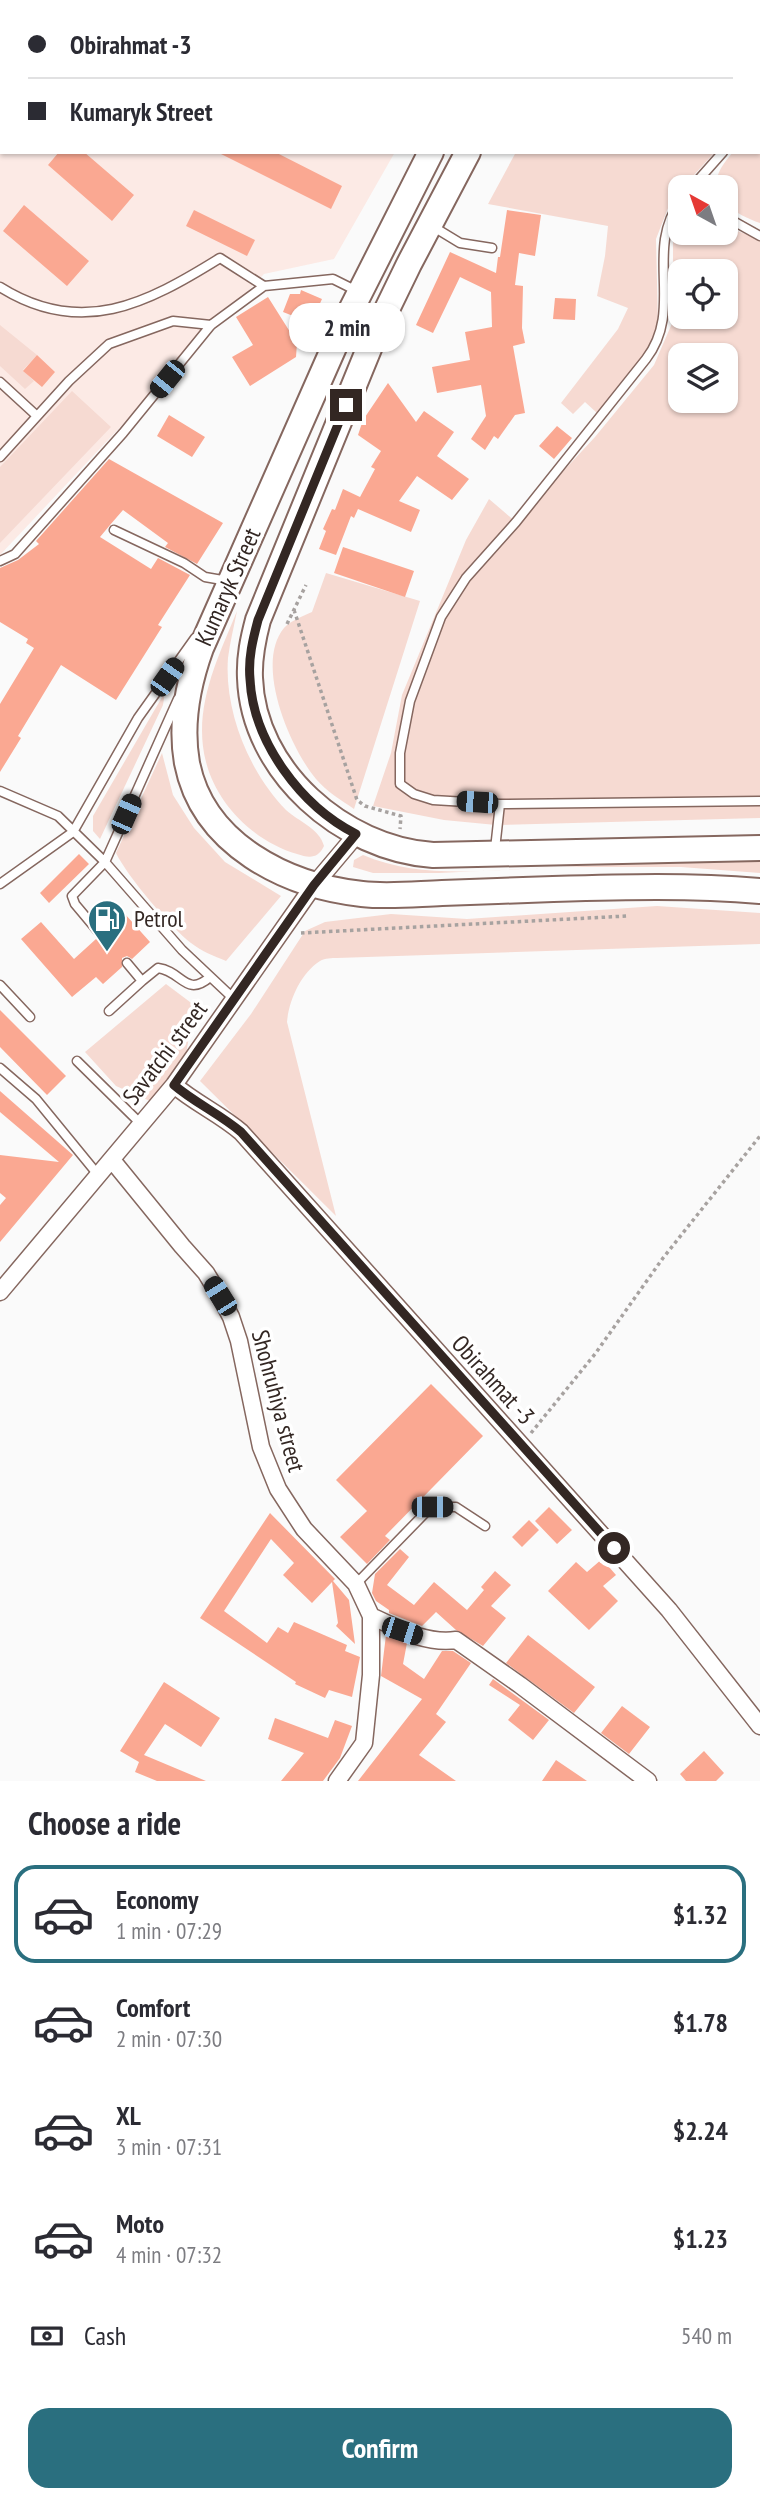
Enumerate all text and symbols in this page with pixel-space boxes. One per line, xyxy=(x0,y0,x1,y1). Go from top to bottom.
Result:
text: Obirahmat -3 xyxy=(70,28,192,61)
text: Kumaryk Street xyxy=(70,95,213,128)
north arrow xyxy=(668,175,738,245)
map controls xyxy=(668,175,738,413)
button: locate xyxy=(668,259,738,329)
callout: 2 min xyxy=(288,304,404,352)
text: 2 min xyxy=(324,313,370,342)
button: layers xyxy=(668,343,738,413)
car xyxy=(146,356,189,402)
route end xyxy=(330,389,362,421)
street label: Kumaryk Street xyxy=(188,523,268,651)
car xyxy=(147,654,188,700)
car xyxy=(456,790,499,814)
car xyxy=(108,791,145,837)
fuel station icon: Petrol xyxy=(86,898,128,953)
place label: Petrol xyxy=(134,903,184,934)
street label: Savatchi street xyxy=(115,994,214,1111)
car xyxy=(200,1273,241,1319)
street label: Shohruhiya street xyxy=(245,1326,312,1476)
street label: Obirahmat -3 xyxy=(445,1328,542,1431)
car xyxy=(412,1497,454,1518)
route start xyxy=(598,1532,630,1564)
car xyxy=(379,1615,426,1647)
text: Choose a ride xyxy=(28,1802,181,1844)
icon: car xyxy=(32,1883,95,1946)
text: Economy xyxy=(116,1883,198,1916)
text: $1.32 xyxy=(673,1898,728,1931)
text: 1 min · 07:29 xyxy=(116,1916,222,1945)
icon: car xyxy=(32,1991,95,2054)
text: Comfort xyxy=(116,1991,190,2024)
text: $1.78 xyxy=(673,2006,728,2039)
text: 2 min · 07:30 xyxy=(116,2024,222,2053)
icon: car xyxy=(32,2099,95,2162)
text: XL xyxy=(116,2099,141,2132)
text: $2.24 xyxy=(673,2114,728,2147)
text: 3 min · 07:31 xyxy=(116,2132,222,2161)
icon: car xyxy=(32,2207,95,2270)
text: Moto xyxy=(116,2207,164,2240)
text: $1.23 xyxy=(673,2222,728,2255)
text: 4 min · 07:32 xyxy=(116,2240,222,2269)
icon: cash xyxy=(28,2317,66,2355)
text: Cash xyxy=(84,2319,126,2352)
text: 540 m xyxy=(681,2321,732,2350)
button: Confirm xyxy=(28,2408,732,2488)

